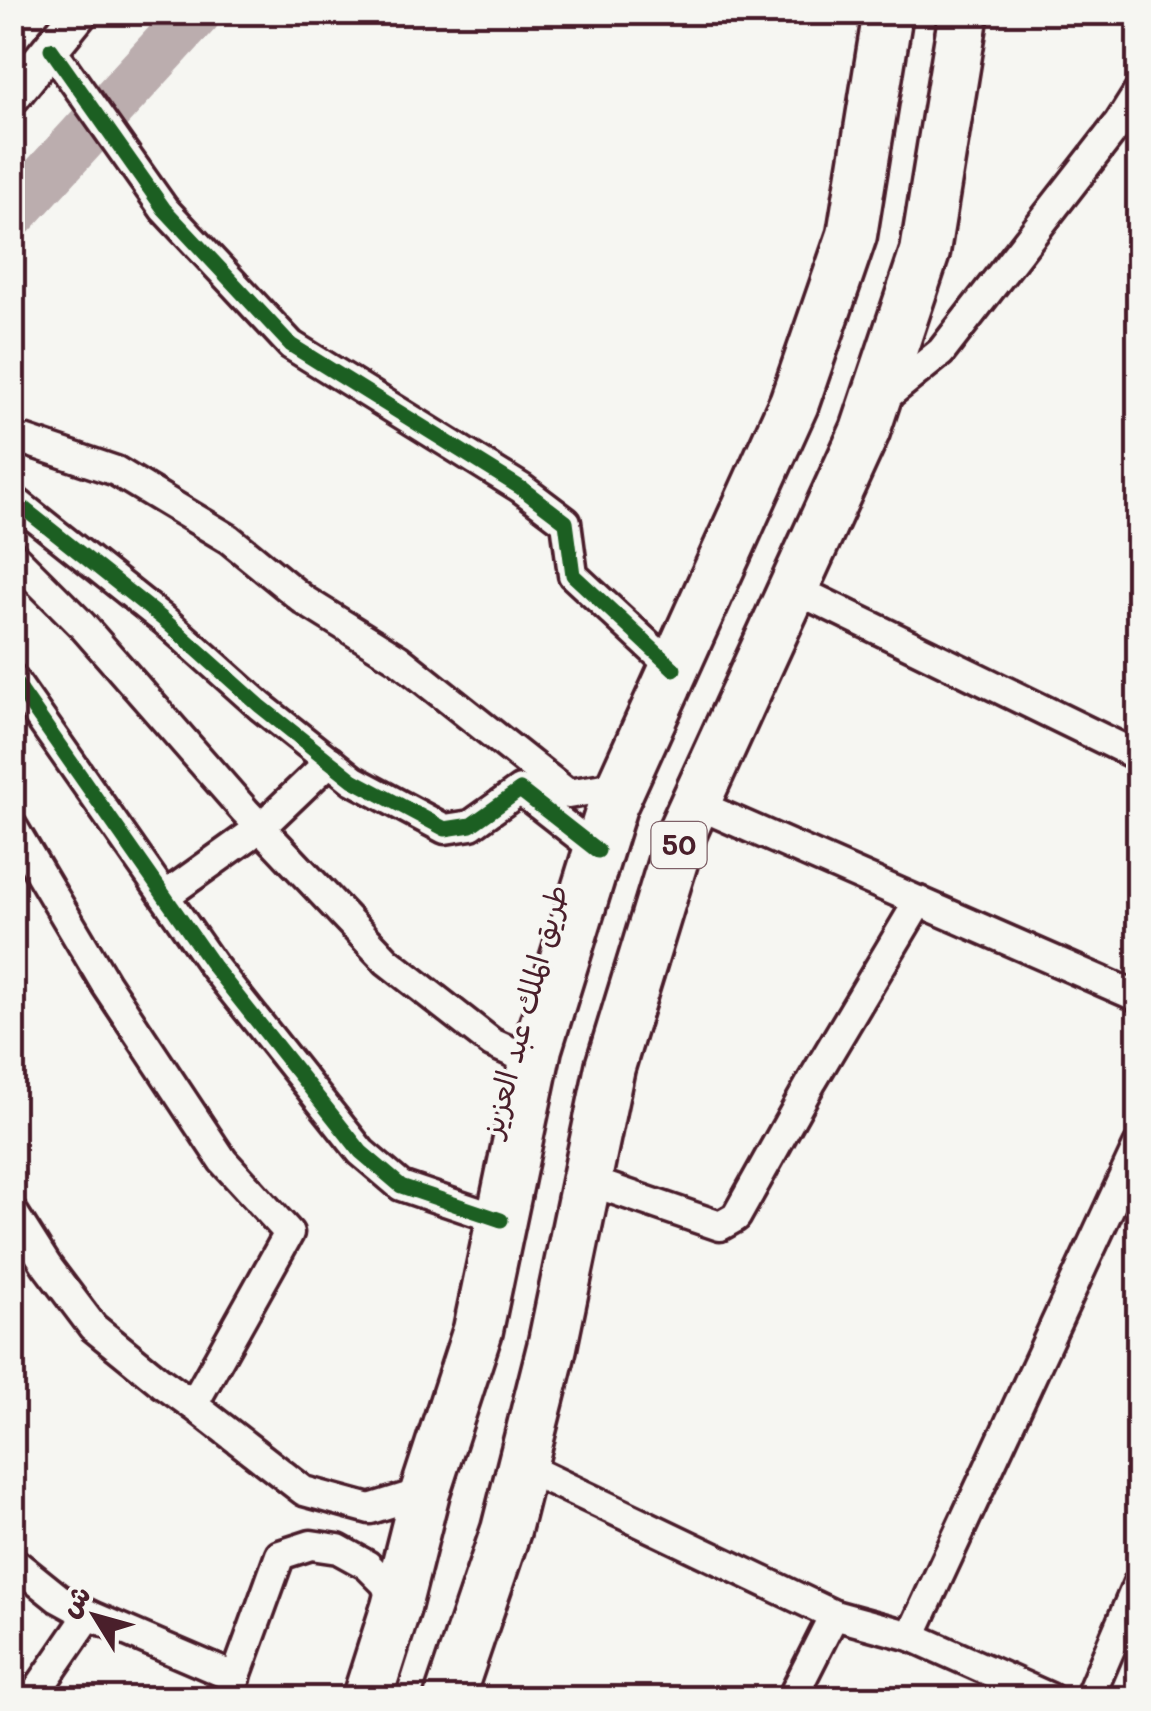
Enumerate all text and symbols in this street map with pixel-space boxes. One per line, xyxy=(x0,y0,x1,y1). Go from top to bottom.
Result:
road number: 50 xyxy=(652,822,706,868)
street label: طريق الملك عبد العزيز xyxy=(469,880,576,1144)
north arrow xyxy=(45,1566,145,1666)
text: ش xyxy=(51,1577,98,1623)

